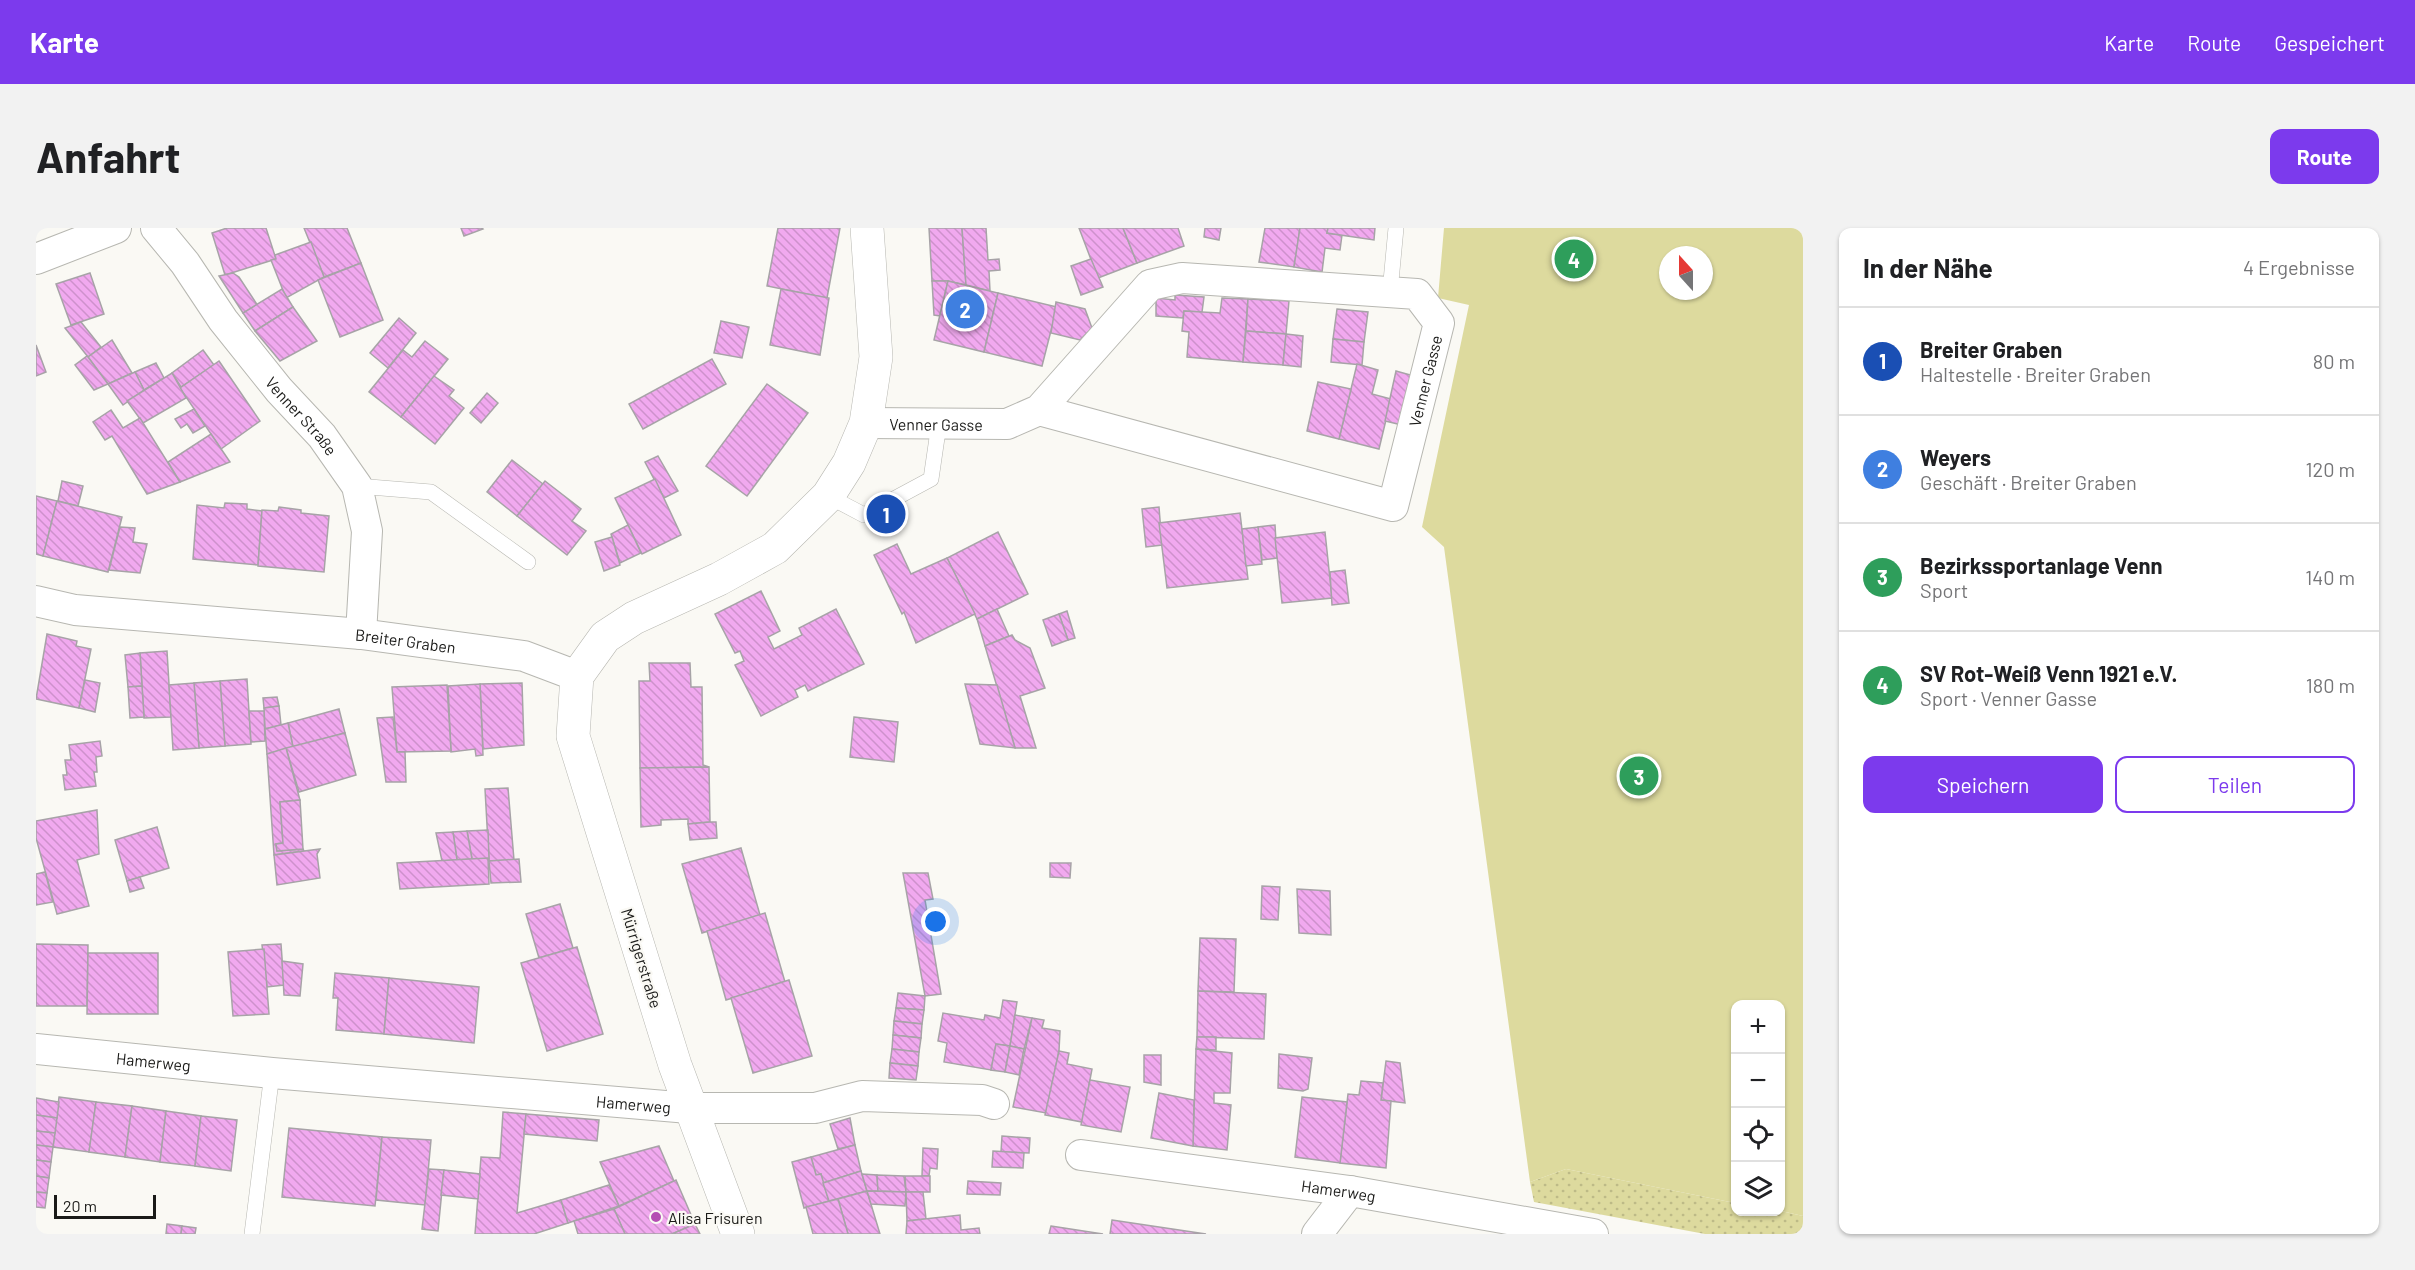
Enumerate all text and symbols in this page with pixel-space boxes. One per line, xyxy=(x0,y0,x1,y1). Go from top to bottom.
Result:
text: Karte xyxy=(30,25,99,59)
text: Karte xyxy=(2104,30,2154,55)
text: Route xyxy=(2187,30,2241,55)
text: Gespeichert xyxy=(2274,30,2385,55)
button: Route xyxy=(2270,129,2379,184)
text: Anfahrt xyxy=(36,131,181,181)
pin: 4 xyxy=(1554,237,1594,282)
north arrow xyxy=(1659,246,1713,300)
text: In der Nähe xyxy=(1863,252,1993,283)
text: 4 Ergebnisse xyxy=(2243,255,2355,279)
pin: 2 xyxy=(946,286,984,332)
street label: Venner Gasse xyxy=(1404,333,1445,428)
text: Breiter Graben xyxy=(1920,336,2062,362)
text: 1 xyxy=(1879,349,1886,373)
text: 80 m xyxy=(2313,349,2355,373)
text: Haltestelle · Breiter Graben xyxy=(1920,362,2151,386)
street label: Venner Straße xyxy=(262,372,342,458)
street label: Venner Gasse xyxy=(889,414,983,433)
text: Weyers xyxy=(1920,444,1991,470)
text: 2 xyxy=(1877,457,1888,481)
text: 120 m xyxy=(2305,457,2355,481)
text: Geschäft · Breiter Graben xyxy=(1920,470,2137,494)
pin: 1 xyxy=(866,492,906,536)
text: Bezirkssportanlage Venn xyxy=(1920,552,2163,578)
text: 3 xyxy=(1877,565,1888,589)
text: 140 m xyxy=(2305,565,2355,589)
text: Sport xyxy=(1920,578,1968,602)
street label: Breiter Graben xyxy=(355,624,457,656)
text: SV Rot-Weiß Venn 1921 e.V. xyxy=(1920,660,2177,686)
text: 4 xyxy=(1876,673,1889,697)
text: 180 m xyxy=(2306,673,2355,697)
text: Sport · Venner Gasse xyxy=(1920,686,2097,710)
pin: 3 xyxy=(1620,754,1658,798)
button: Speichern xyxy=(1863,756,2103,813)
button: Teilen xyxy=(2115,756,2355,813)
street label: Mürrigerstraße xyxy=(618,906,666,1010)
your location xyxy=(921,907,950,936)
map controls xyxy=(1731,1000,1785,1216)
button: + xyxy=(1731,1000,1785,1054)
street label: Hamerweg xyxy=(115,1048,192,1074)
button: − xyxy=(1731,1054,1785,1108)
street label: Hamerweg xyxy=(595,1091,672,1116)
button: locate xyxy=(1731,1108,1785,1162)
button: layers xyxy=(1731,1162,1785,1216)
street label: Hamerweg xyxy=(1300,1175,1377,1205)
scale bar xyxy=(54,1192,156,1220)
text: 20 m xyxy=(63,1196,97,1215)
place label: Alisa Frisuren xyxy=(668,1208,763,1227)
marker: Alisa Frisuren xyxy=(649,1210,663,1224)

